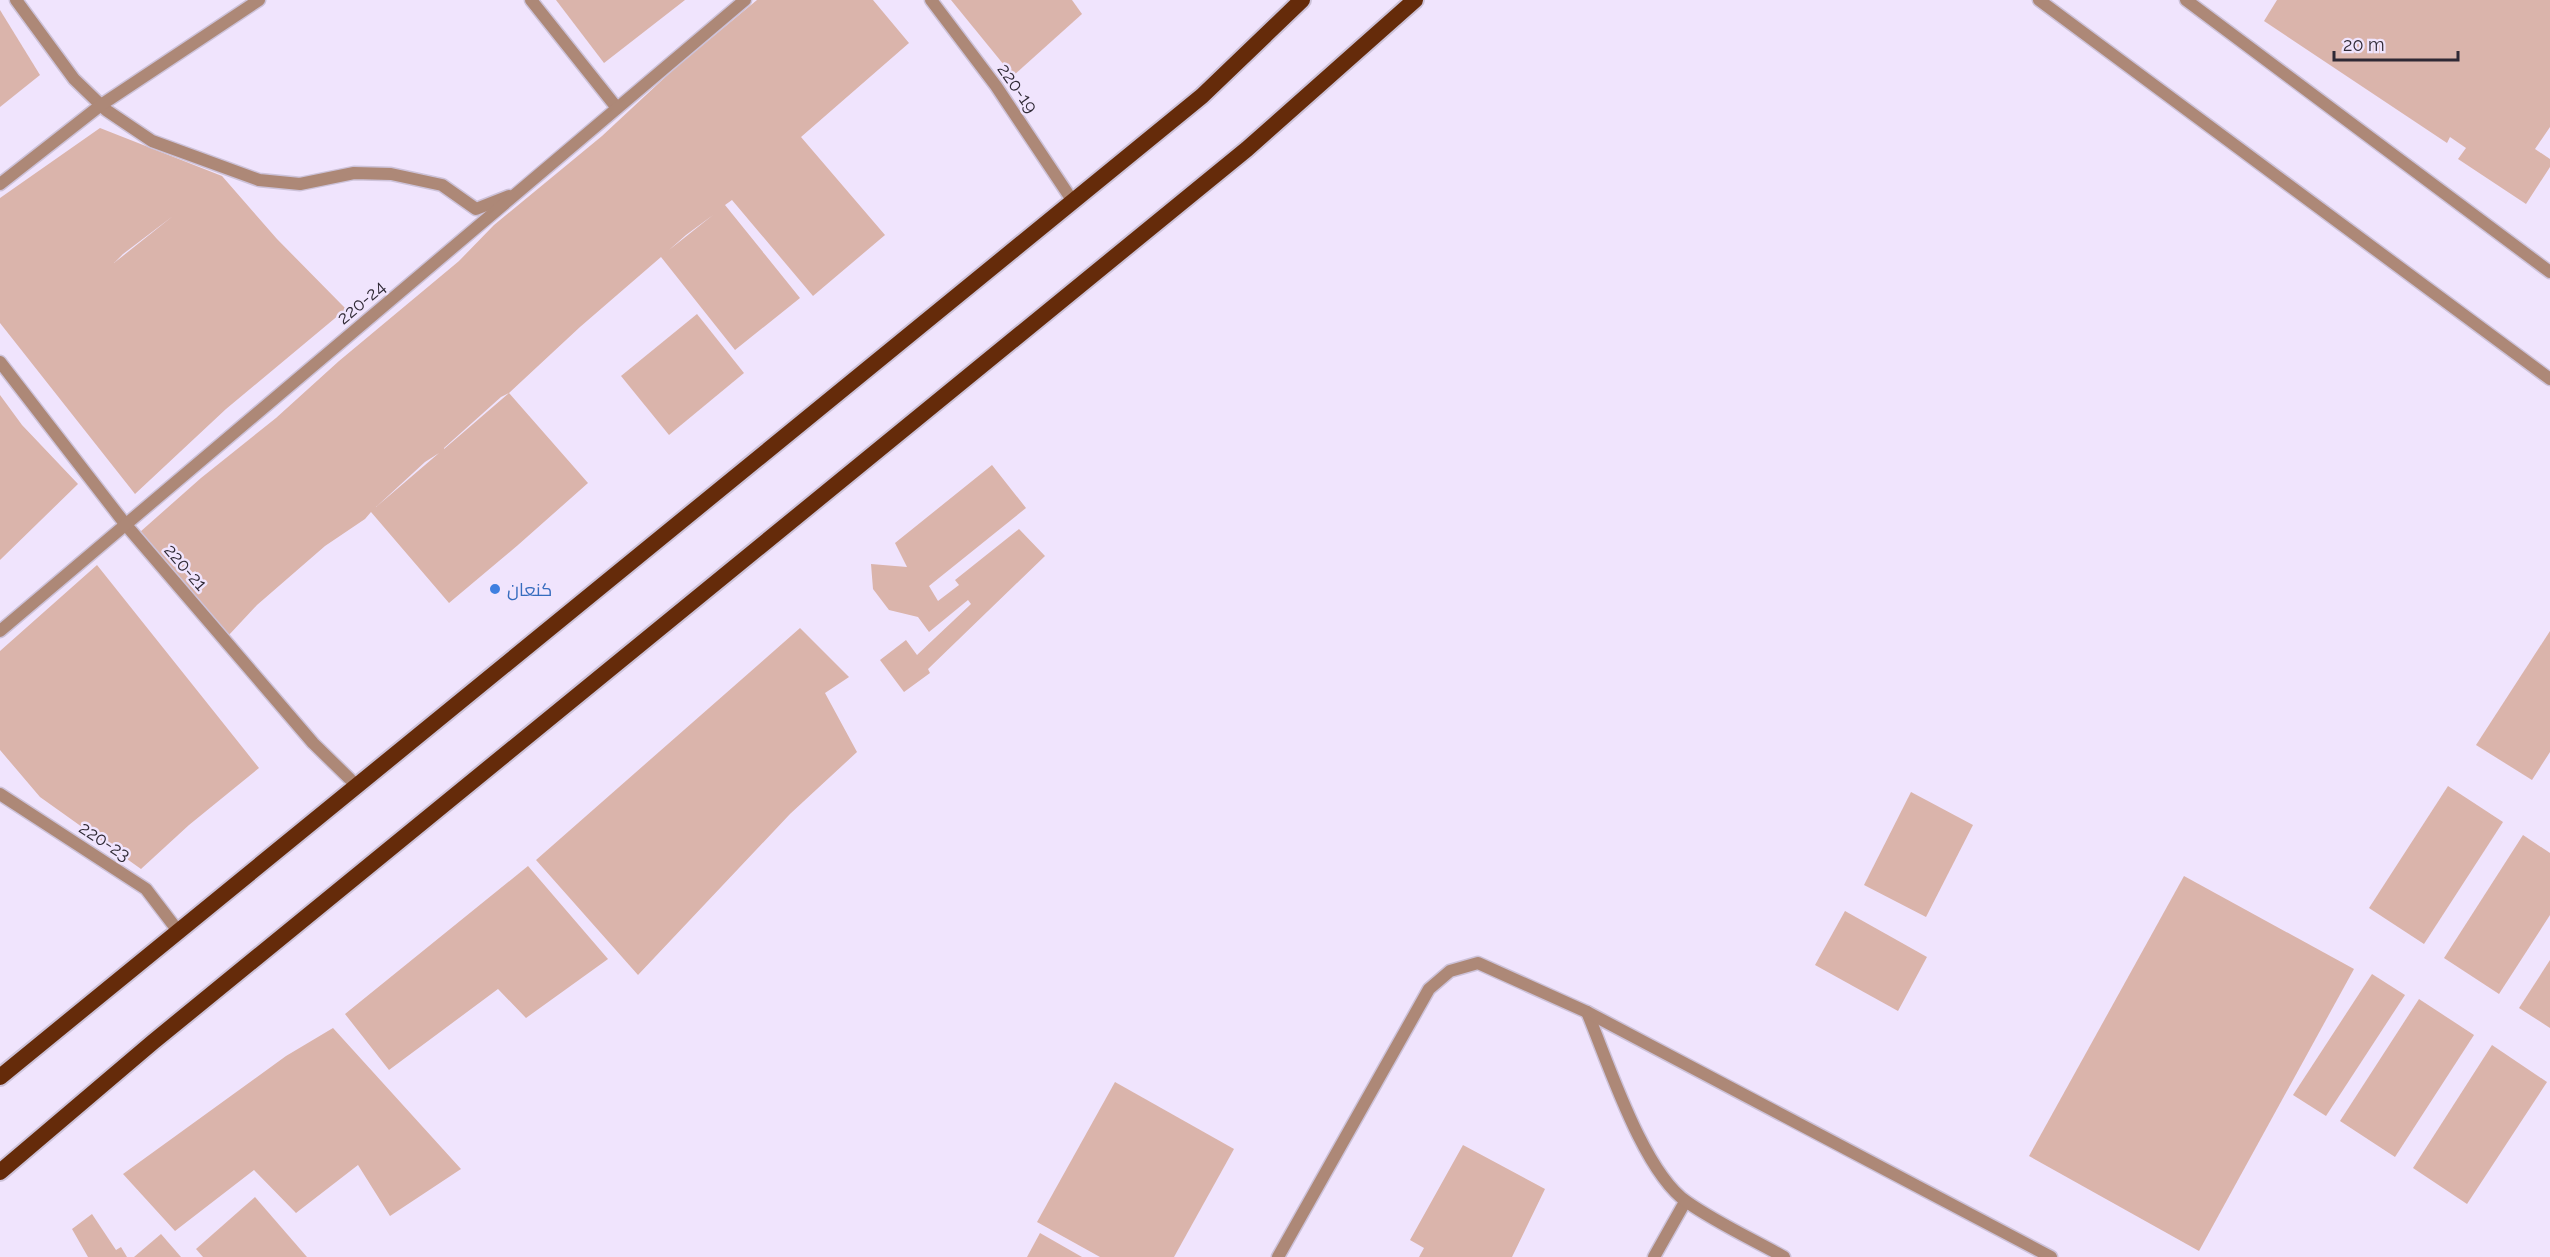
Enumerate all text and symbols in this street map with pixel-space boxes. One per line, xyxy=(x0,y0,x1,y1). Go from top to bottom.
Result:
scale bar xyxy=(2334,24,2458,62)
text: 20 m xyxy=(2343,34,2385,55)
street label: 220-19 xyxy=(993,59,1043,117)
street label: 220-24 xyxy=(333,276,390,328)
street label: 220-21 xyxy=(160,540,212,595)
place label: كنعان xyxy=(507,579,552,601)
marker: كنعان xyxy=(488,582,502,596)
street label: 220-23 xyxy=(76,817,134,865)

